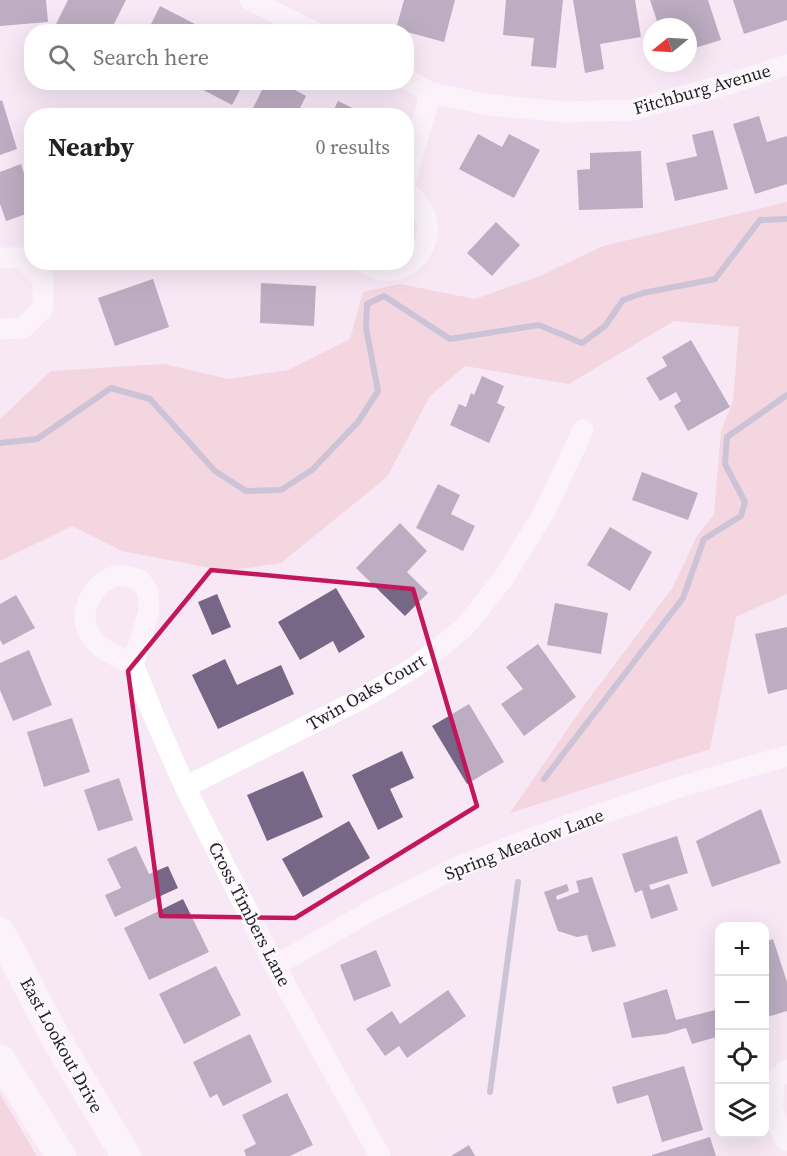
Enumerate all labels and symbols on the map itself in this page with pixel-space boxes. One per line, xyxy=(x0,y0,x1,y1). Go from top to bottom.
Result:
north arrow xyxy=(643,18,697,72)
street label: Fitchburg Avenue xyxy=(631,57,773,121)
street label: Twin Oaks Court xyxy=(302,648,430,736)
street label: Spring Meadow Lane xyxy=(441,802,607,886)
street label: Cross Timbers Lane xyxy=(203,837,297,991)
street label: East Lookout Drive xyxy=(14,973,110,1117)

